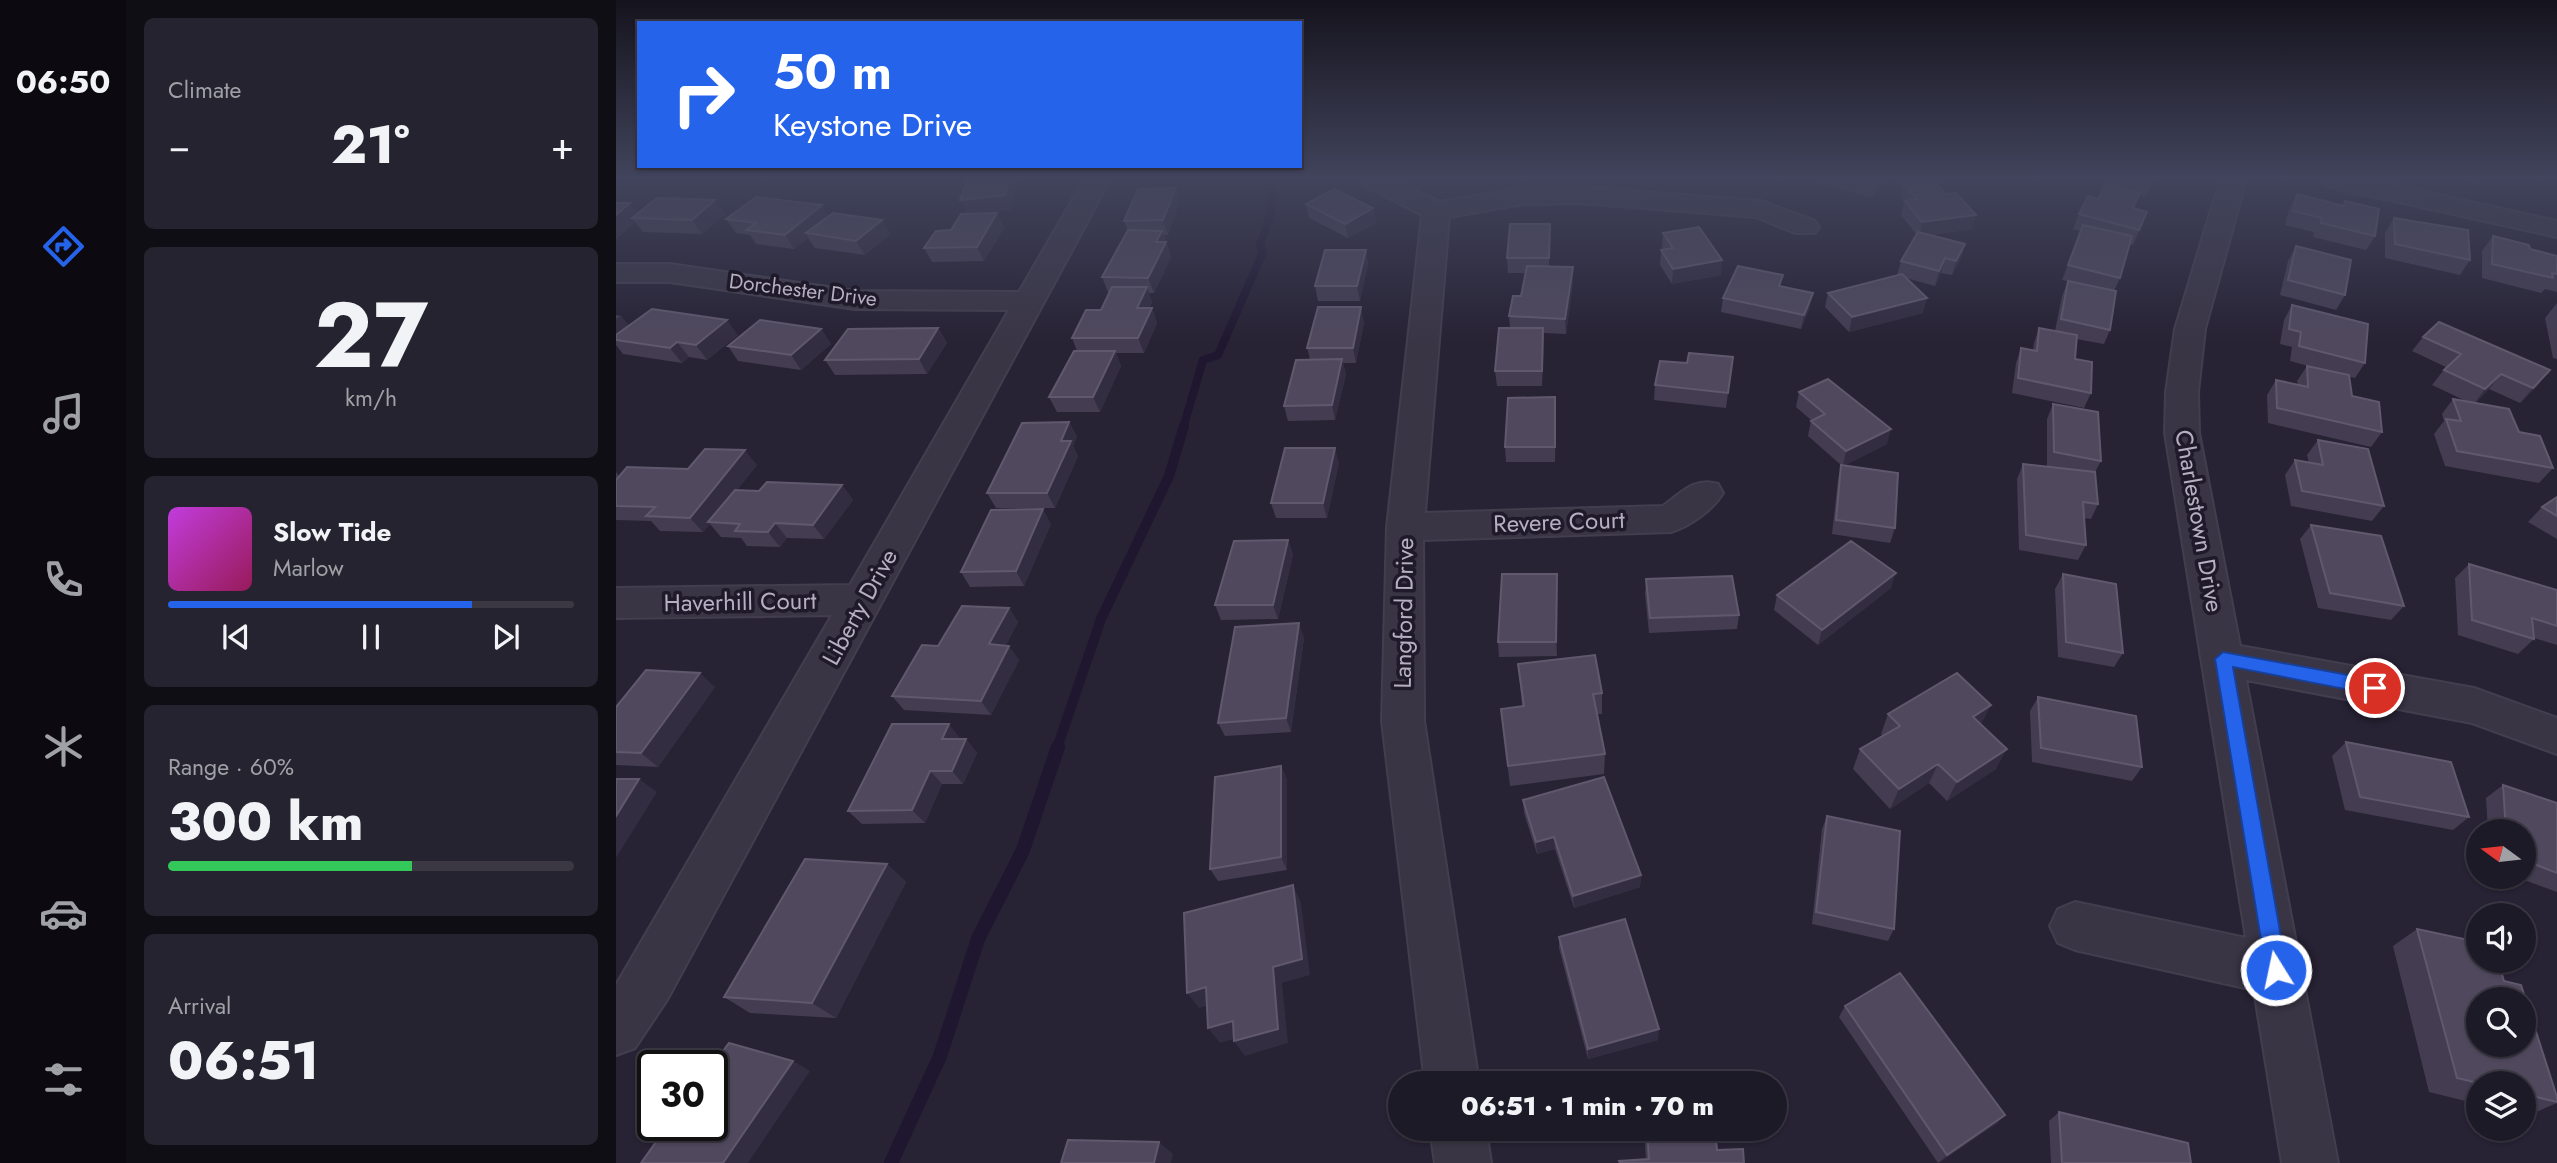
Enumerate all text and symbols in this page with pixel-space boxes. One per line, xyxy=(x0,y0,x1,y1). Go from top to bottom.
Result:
text: 50 m xyxy=(773,37,892,107)
icon: right xyxy=(658,49,749,140)
text: 06:50 xyxy=(16,59,110,105)
text: Climate xyxy=(168,73,241,107)
text: Keystone Drive xyxy=(773,102,972,148)
text: 21° xyxy=(331,107,410,183)
text: − xyxy=(168,118,190,173)
text: + xyxy=(551,118,574,173)
icon: directions xyxy=(39,222,88,271)
street label: Dorchester Drive xyxy=(727,266,879,314)
text: 27 xyxy=(314,270,428,401)
text: km/h xyxy=(345,381,397,415)
icon: music xyxy=(39,389,88,438)
street label: Charlestown Drive xyxy=(2166,427,2233,615)
street label: Revere Court xyxy=(1493,502,1626,541)
text: Slow Tide xyxy=(273,513,392,551)
street label: Langford Drive xyxy=(1385,537,1422,689)
street label: Liberty Drive xyxy=(813,542,906,671)
text: Marlow xyxy=(273,551,344,585)
icon: phone xyxy=(39,555,88,604)
street label: Haverhill Court xyxy=(663,583,817,620)
icon: previous xyxy=(217,618,255,656)
icon: pause xyxy=(352,618,390,656)
icon: next xyxy=(487,618,525,656)
pin xyxy=(2345,658,2405,718)
icon: arrive xyxy=(2356,669,2394,707)
icon: climate xyxy=(39,722,88,771)
text: Range · 60% xyxy=(168,750,294,784)
text: 300 km xyxy=(168,784,363,860)
north arrow xyxy=(2466,819,2536,889)
map controls xyxy=(2466,819,2536,1141)
icon: car xyxy=(39,889,88,938)
button: sound xyxy=(2466,903,2536,973)
position arrow xyxy=(2239,933,2313,1007)
button: search xyxy=(2466,987,2536,1057)
text: Arrival xyxy=(168,989,231,1023)
text: 06:51 xyxy=(168,1023,319,1099)
speed limit sign: 30 xyxy=(637,1050,728,1141)
icon: filters xyxy=(39,1055,88,1104)
button: layers xyxy=(2466,1071,2536,1141)
text: 06:51 · 1 min · 70 m xyxy=(1461,1087,1714,1125)

